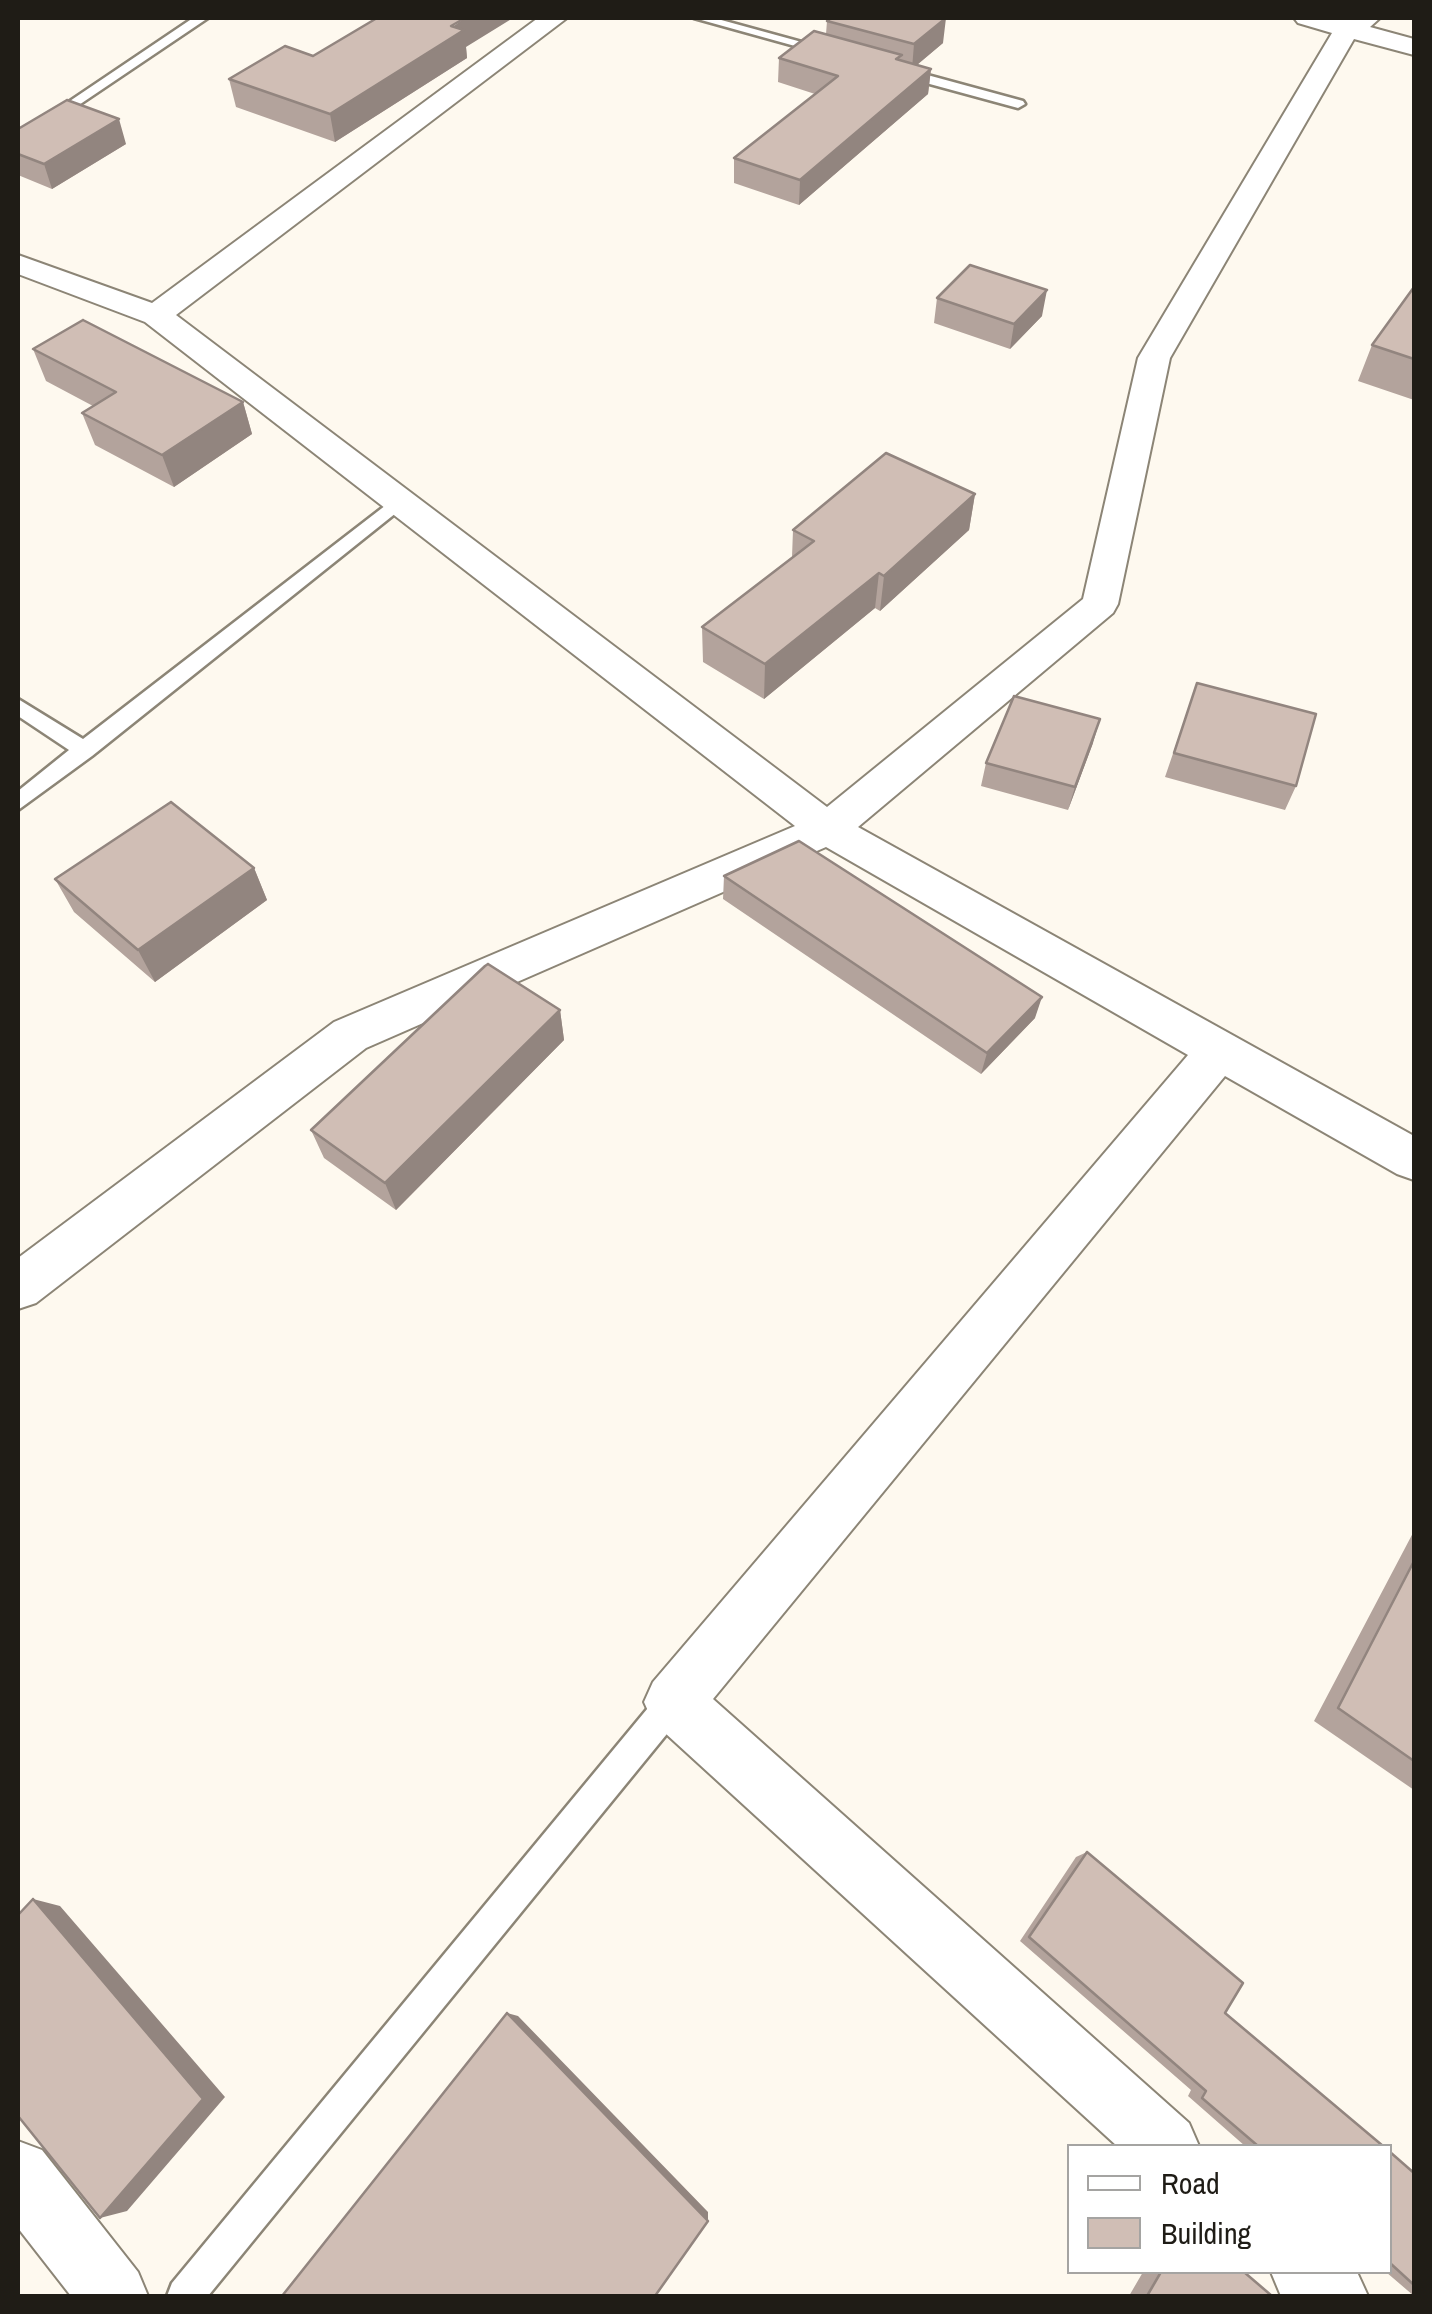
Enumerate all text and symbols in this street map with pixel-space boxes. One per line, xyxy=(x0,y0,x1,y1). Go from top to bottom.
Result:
legend xyxy=(1067,2144,1392,2274)
text: Road xyxy=(1161,2163,1220,2203)
text: Building xyxy=(1161,2213,1251,2253)

